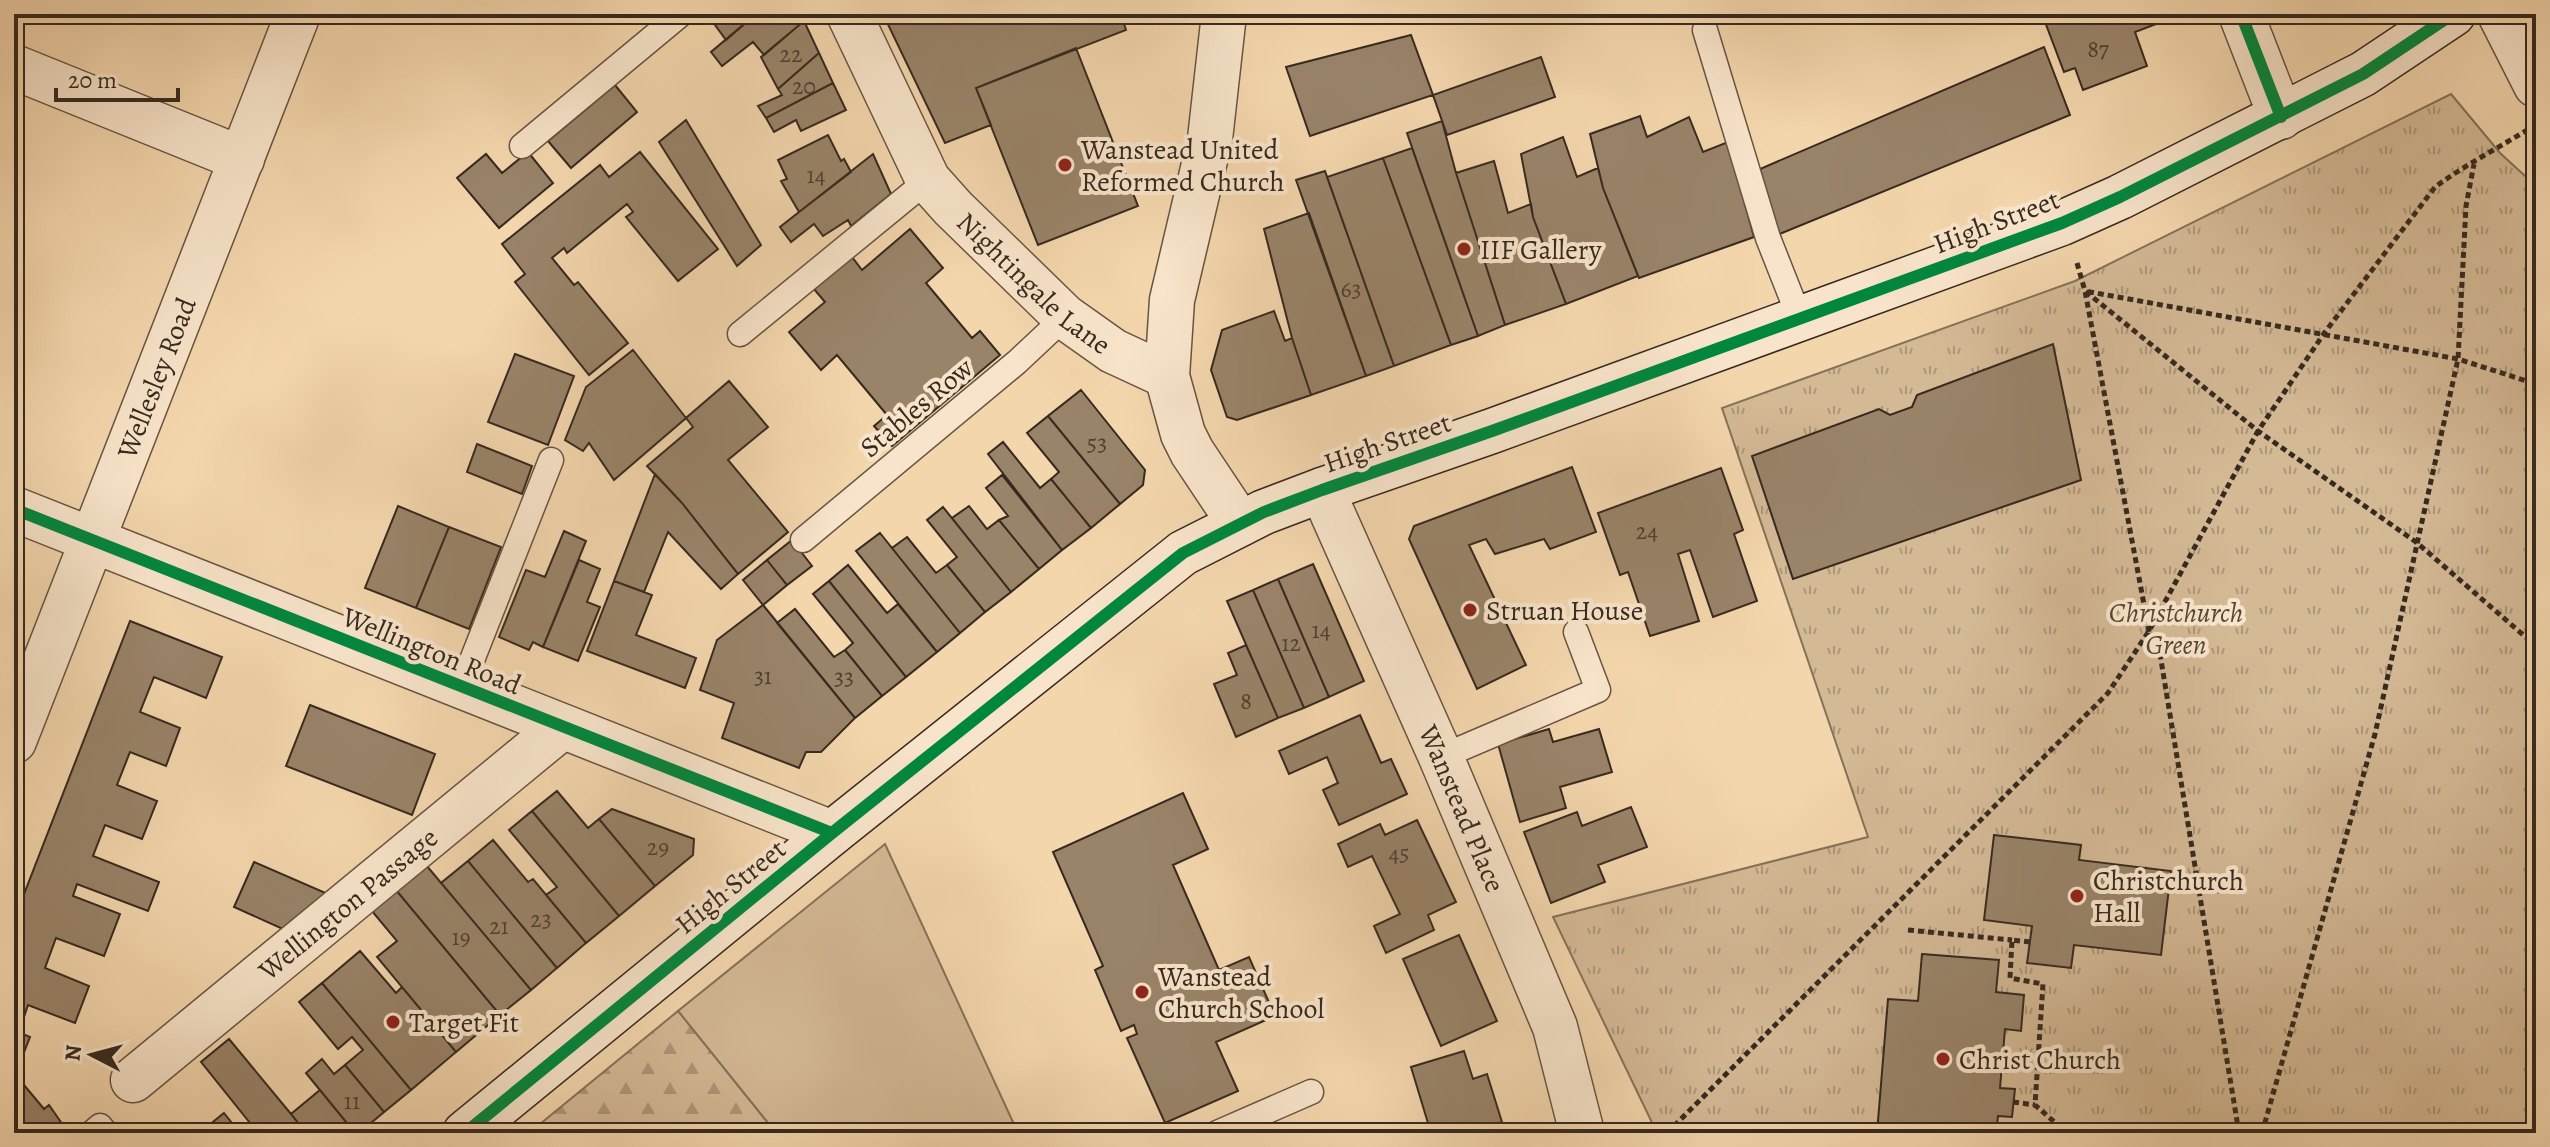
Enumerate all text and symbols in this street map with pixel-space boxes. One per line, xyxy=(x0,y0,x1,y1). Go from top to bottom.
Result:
house number: 87 xyxy=(2087,33,2110,65)
house number: 22 xyxy=(780,38,802,70)
scale bar xyxy=(56,52,178,102)
text: 20 m xyxy=(68,64,117,96)
house number: 20 xyxy=(792,70,816,102)
place label: Wanstead United Reformed Church xyxy=(1080,131,1285,201)
marker: Wanstead United Reformed Church xyxy=(1056,156,1074,174)
house number: 14 xyxy=(806,159,826,191)
street label: High Street xyxy=(1928,181,2065,263)
street label: Nightingale Lane xyxy=(948,204,1118,364)
place label: IIF Gallery xyxy=(1480,231,1602,269)
marker: IIF Gallery xyxy=(1455,240,1473,258)
house number: 63 xyxy=(1340,273,1362,305)
street label: Wellesley Road xyxy=(108,291,206,465)
street label: Stables Row xyxy=(852,349,982,466)
street label: High Street xyxy=(1319,403,1456,482)
house number: 53 xyxy=(1087,427,1107,459)
house number: 24 xyxy=(1636,515,1658,547)
place label: Struan House xyxy=(1486,592,1643,630)
park label: Christchurch Green xyxy=(2109,594,2243,664)
street label: Wellington Road xyxy=(336,597,528,704)
marker: Struan House xyxy=(1461,601,1479,619)
house number: 14 xyxy=(1311,614,1331,646)
house number: 12 xyxy=(1281,627,1301,659)
house number: 31 xyxy=(754,660,772,692)
house number: 33 xyxy=(834,661,854,693)
house number: 8 xyxy=(1240,685,1252,717)
street label: Wanstead Place xyxy=(1409,718,1514,898)
street label: Wellington Passage xyxy=(250,819,446,990)
street label: High Street xyxy=(667,830,794,943)
house number: 29 xyxy=(647,831,669,863)
house number: 45 xyxy=(1388,837,1410,869)
place label: Christchurch Hall xyxy=(2093,862,2244,932)
marker: Christchurch Hall xyxy=(2068,887,2086,905)
house number: 23 xyxy=(530,903,552,935)
house number: 21 xyxy=(489,910,509,942)
house number: 19 xyxy=(451,921,471,953)
place label: Wanstead Church School xyxy=(1157,958,1324,1028)
marker: Wanstead Church School xyxy=(1133,983,1151,1001)
place label: Target Fit xyxy=(409,1004,519,1042)
marker: Target Fit xyxy=(384,1013,402,1031)
north arrow xyxy=(52,1015,132,1095)
place label: Christ Church xyxy=(1959,1041,2121,1079)
text: N xyxy=(57,1043,89,1063)
marker: Christ Church xyxy=(1934,1050,1952,1068)
house number: 11 xyxy=(344,1085,360,1117)

